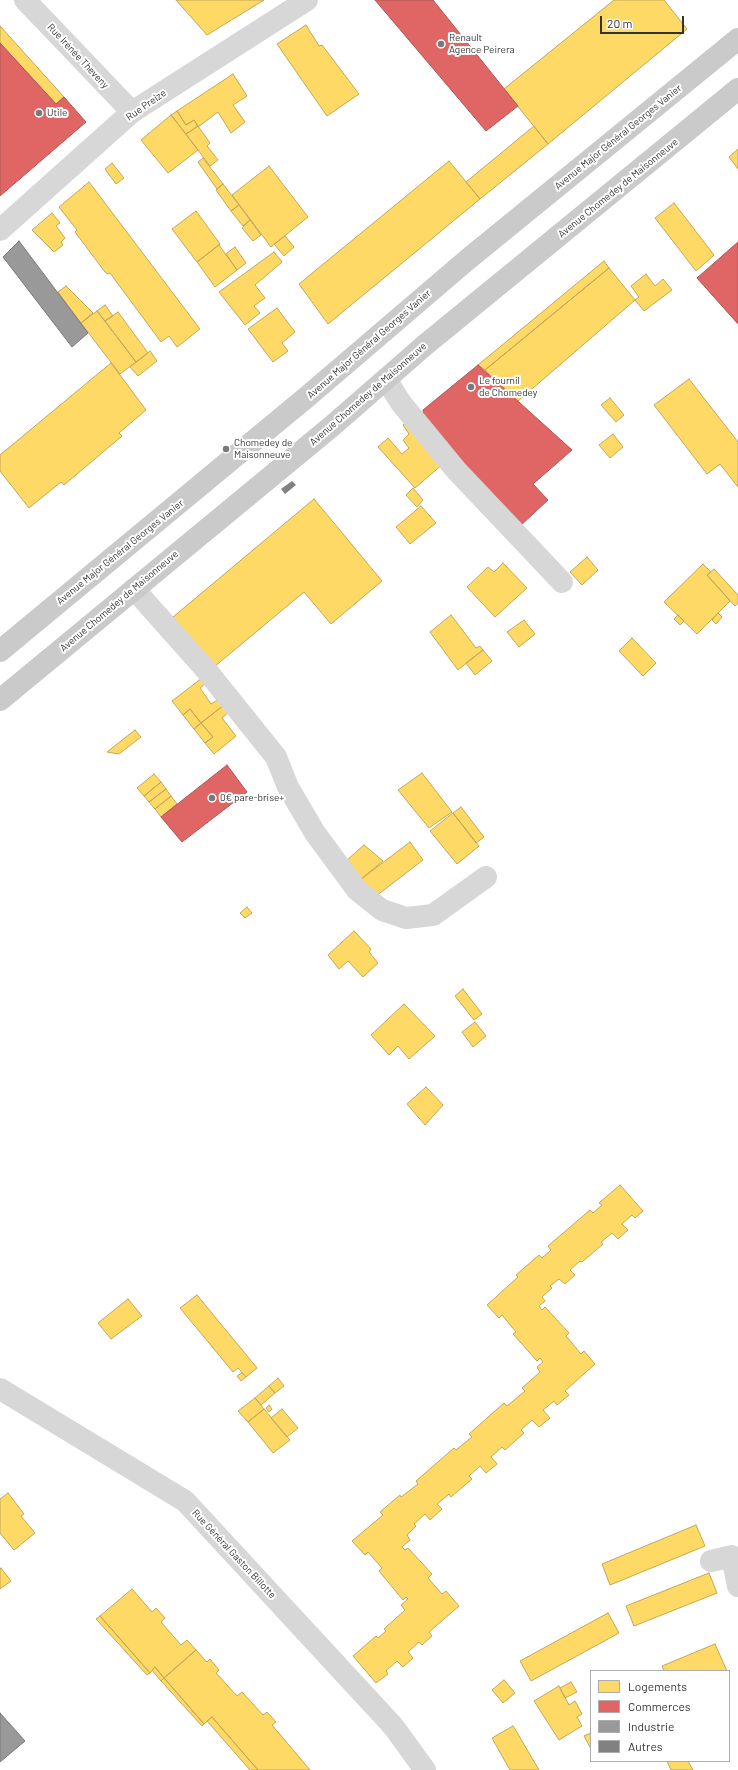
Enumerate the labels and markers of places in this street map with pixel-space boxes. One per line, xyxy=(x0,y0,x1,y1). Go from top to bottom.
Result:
place label: Renault Agence Peirera xyxy=(449,32,515,56)
marker: Renault Agence Peirera xyxy=(436,39,446,49)
place label: Utile xyxy=(47,107,67,119)
marker: Utile xyxy=(34,108,44,118)
place label: Le fournil de Chomedey xyxy=(479,375,537,398)
marker: Le fournil de Chomedey xyxy=(466,382,476,392)
place label: Chomedey de Maisonneuve xyxy=(234,437,292,460)
marker: Chomedey de Maisonneuve xyxy=(221,444,231,454)
place label: 0€ pare-brise+ xyxy=(220,792,284,804)
marker: 0€ pare-brise+ xyxy=(207,793,217,803)

